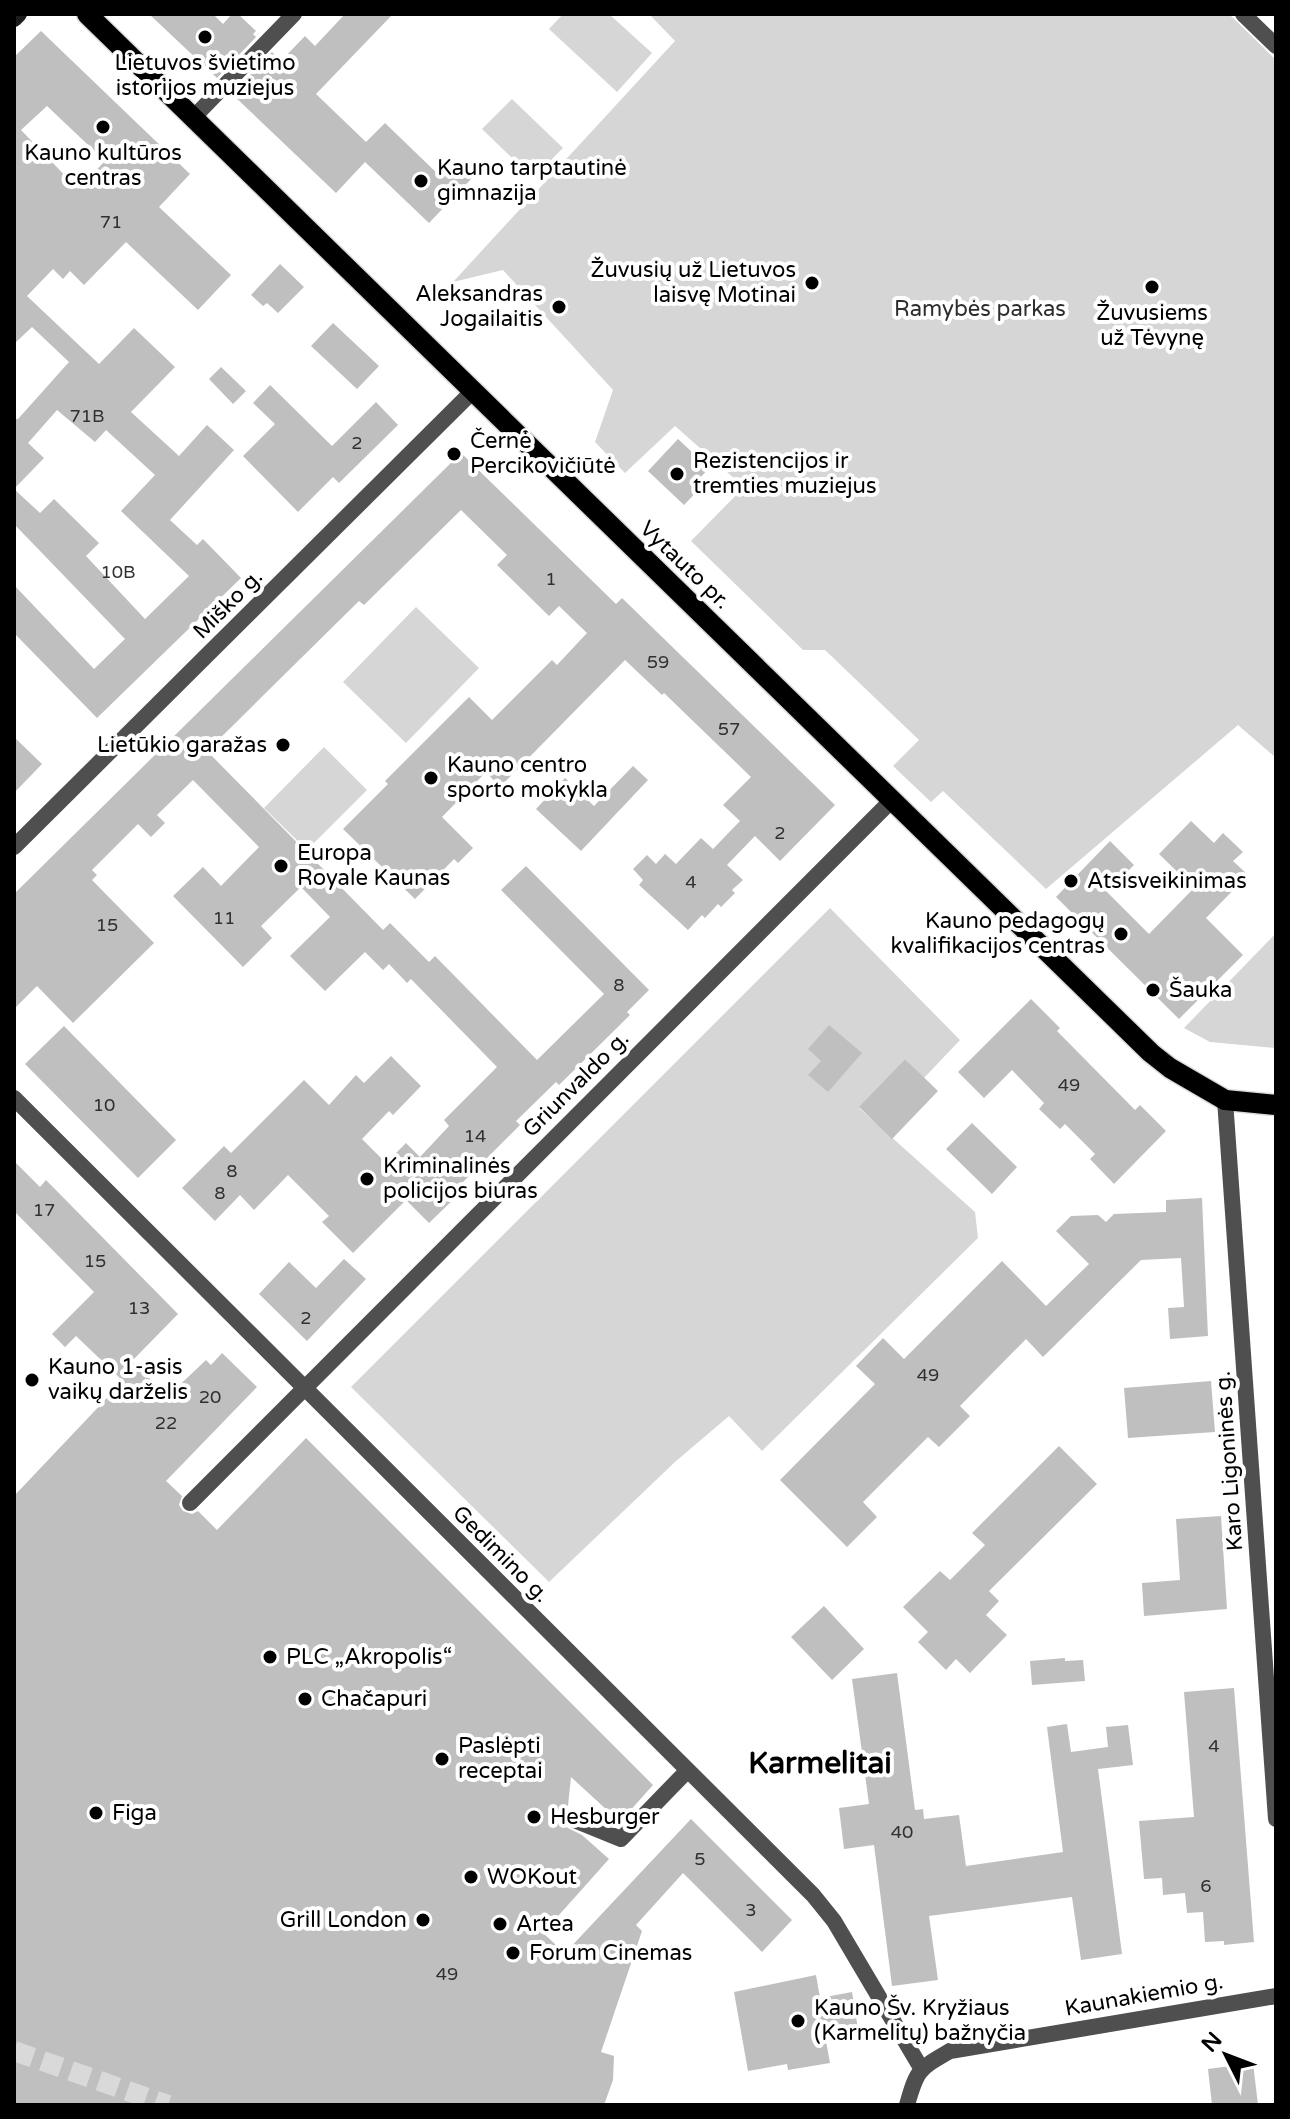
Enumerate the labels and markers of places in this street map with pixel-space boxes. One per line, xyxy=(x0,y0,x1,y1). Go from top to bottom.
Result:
marker: Lietuvos švietimo istorijos muziejus xyxy=(196,28,214,46)
place label: Lietuvos švietimo istorijos muziejus xyxy=(114,50,296,101)
marker: Kauno kultūros centras xyxy=(94,118,112,136)
place label: Kauno kultūros centras xyxy=(24,140,182,191)
place label: Kauno tarptautinė gimnazija xyxy=(437,155,627,206)
marker: Kauno tarptautinė gimnazija xyxy=(412,172,430,190)
place label: Žuvusių už Lietuvos laisvę Motinai xyxy=(590,256,796,308)
marker: Žuvusių už Lietuvos laisvę Motinai xyxy=(803,274,821,292)
marker: Žuvusiems už Tėvynę xyxy=(1143,278,1161,296)
place label: Aleksandras Jogailaitis xyxy=(415,281,543,332)
marker: Aleksandras Jogailaitis xyxy=(550,298,568,316)
place label: Žuvusiems už Tėvynę xyxy=(1096,299,1208,351)
place label: Černė Percikovičiūtė xyxy=(470,427,616,479)
marker: Černė Percikovičiūtė xyxy=(445,445,463,463)
place label: Rezistencijos ir tremties muziejus xyxy=(693,448,876,499)
marker: Rezistencijos ir tremties muziejus xyxy=(668,465,686,483)
place label: Lietūkio garažas xyxy=(97,732,267,758)
marker: Lietūkio garažas xyxy=(274,736,292,754)
place label: Kauno centro sporto mokykla xyxy=(447,752,608,803)
marker: Kauno centro sporto mokykla xyxy=(422,769,440,787)
place label: Europa Royale Kaunas xyxy=(297,840,450,891)
marker: Europa Royale Kaunas xyxy=(272,857,290,875)
place label: Atsisveikinimas xyxy=(1087,868,1247,894)
marker: Atsisveikinimas xyxy=(1062,872,1080,890)
place label: Kauno pedagogų kvalifikacijos centras xyxy=(891,908,1105,959)
marker: Kauno pedagogų kvalifikacijos centras xyxy=(1112,925,1130,943)
place label: Šauka xyxy=(1169,976,1232,1003)
marker: Šauka xyxy=(1144,981,1162,999)
place label: Kriminalinės policijos biuras xyxy=(383,1153,538,1204)
marker: Kriminalinės policijos biuras xyxy=(358,1170,376,1188)
place label: Kauno 1-asis vaikų darželis xyxy=(48,1354,188,1405)
marker: Kauno 1-asis vaikų darželis xyxy=(23,1371,41,1389)
place label: PLC „Akropolis“ xyxy=(286,1644,452,1670)
marker: PLC „Akropolis“ xyxy=(261,1648,279,1666)
place label: Chačapuri xyxy=(321,1686,427,1712)
marker: Chačapuri xyxy=(296,1690,314,1708)
place label: Paslėpti receptai xyxy=(458,1733,543,1784)
marker: Paslėpti receptai xyxy=(433,1750,451,1768)
place label: Figa xyxy=(112,1800,157,1826)
marker: Figa xyxy=(87,1804,105,1822)
place label: Hesburger xyxy=(550,1804,660,1830)
marker: Hesburger xyxy=(525,1808,543,1826)
place label: WOKout xyxy=(487,1864,577,1890)
marker: WOKout xyxy=(462,1868,480,1886)
place label: Grill London xyxy=(280,1907,407,1933)
marker: Grill London xyxy=(414,1911,432,1929)
place label: Artea xyxy=(516,1911,574,1937)
marker: Artea xyxy=(491,1915,509,1933)
place label: Forum Cinemas xyxy=(529,1940,692,1966)
marker: Forum Cinemas xyxy=(504,1944,522,1962)
place label: Kauno Šv. Kryžiaus (Karmelitų) bažnyčia xyxy=(814,1994,1026,2046)
marker: Kauno Šv. Kryžiaus (Karmelitų) bažnyčia xyxy=(789,2012,807,2030)

